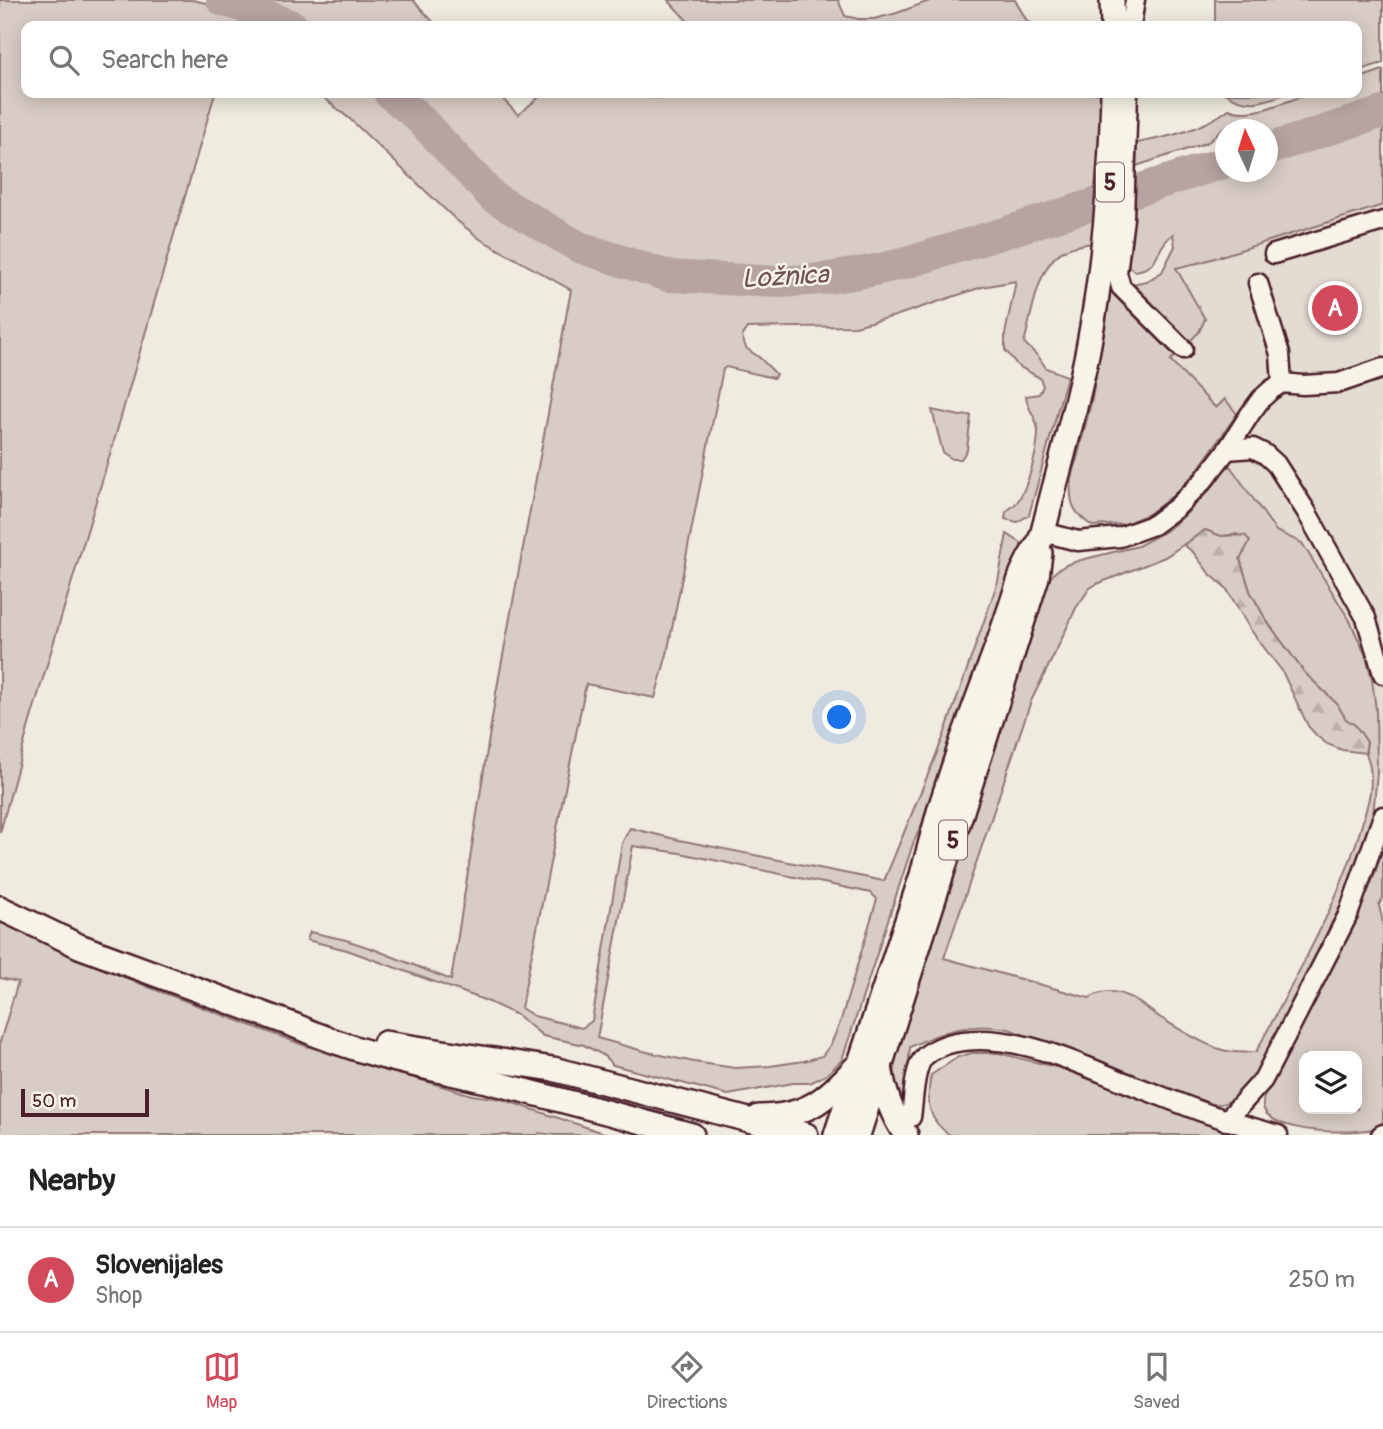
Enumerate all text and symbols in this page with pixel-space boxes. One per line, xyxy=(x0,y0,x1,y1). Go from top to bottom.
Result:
search box xyxy=(21,21,1362,98)
icon: search xyxy=(45,41,83,79)
text: Search here xyxy=(101,44,228,76)
north arrow xyxy=(1215,119,1278,182)
road number: 5 xyxy=(1096,162,1124,202)
water label: Ložnica xyxy=(741,259,831,295)
pin: A xyxy=(1312,282,1358,334)
your location xyxy=(822,700,856,734)
road number: 5 xyxy=(939,820,967,860)
map controls xyxy=(1299,1051,1362,1114)
button: layers xyxy=(1299,1051,1362,1114)
scale bar xyxy=(21,1086,149,1118)
text: 50 m xyxy=(32,1089,76,1113)
text: Nearby xyxy=(28,1162,115,1199)
text: Slovenijales xyxy=(95,1249,223,1281)
text: A xyxy=(44,1265,58,1294)
text: 250 m xyxy=(1289,1265,1355,1294)
text: Shop xyxy=(95,1281,143,1310)
tab: Map xyxy=(203,1348,241,1414)
tab: Directions xyxy=(647,1348,727,1414)
tab: Saved xyxy=(1133,1348,1180,1414)

